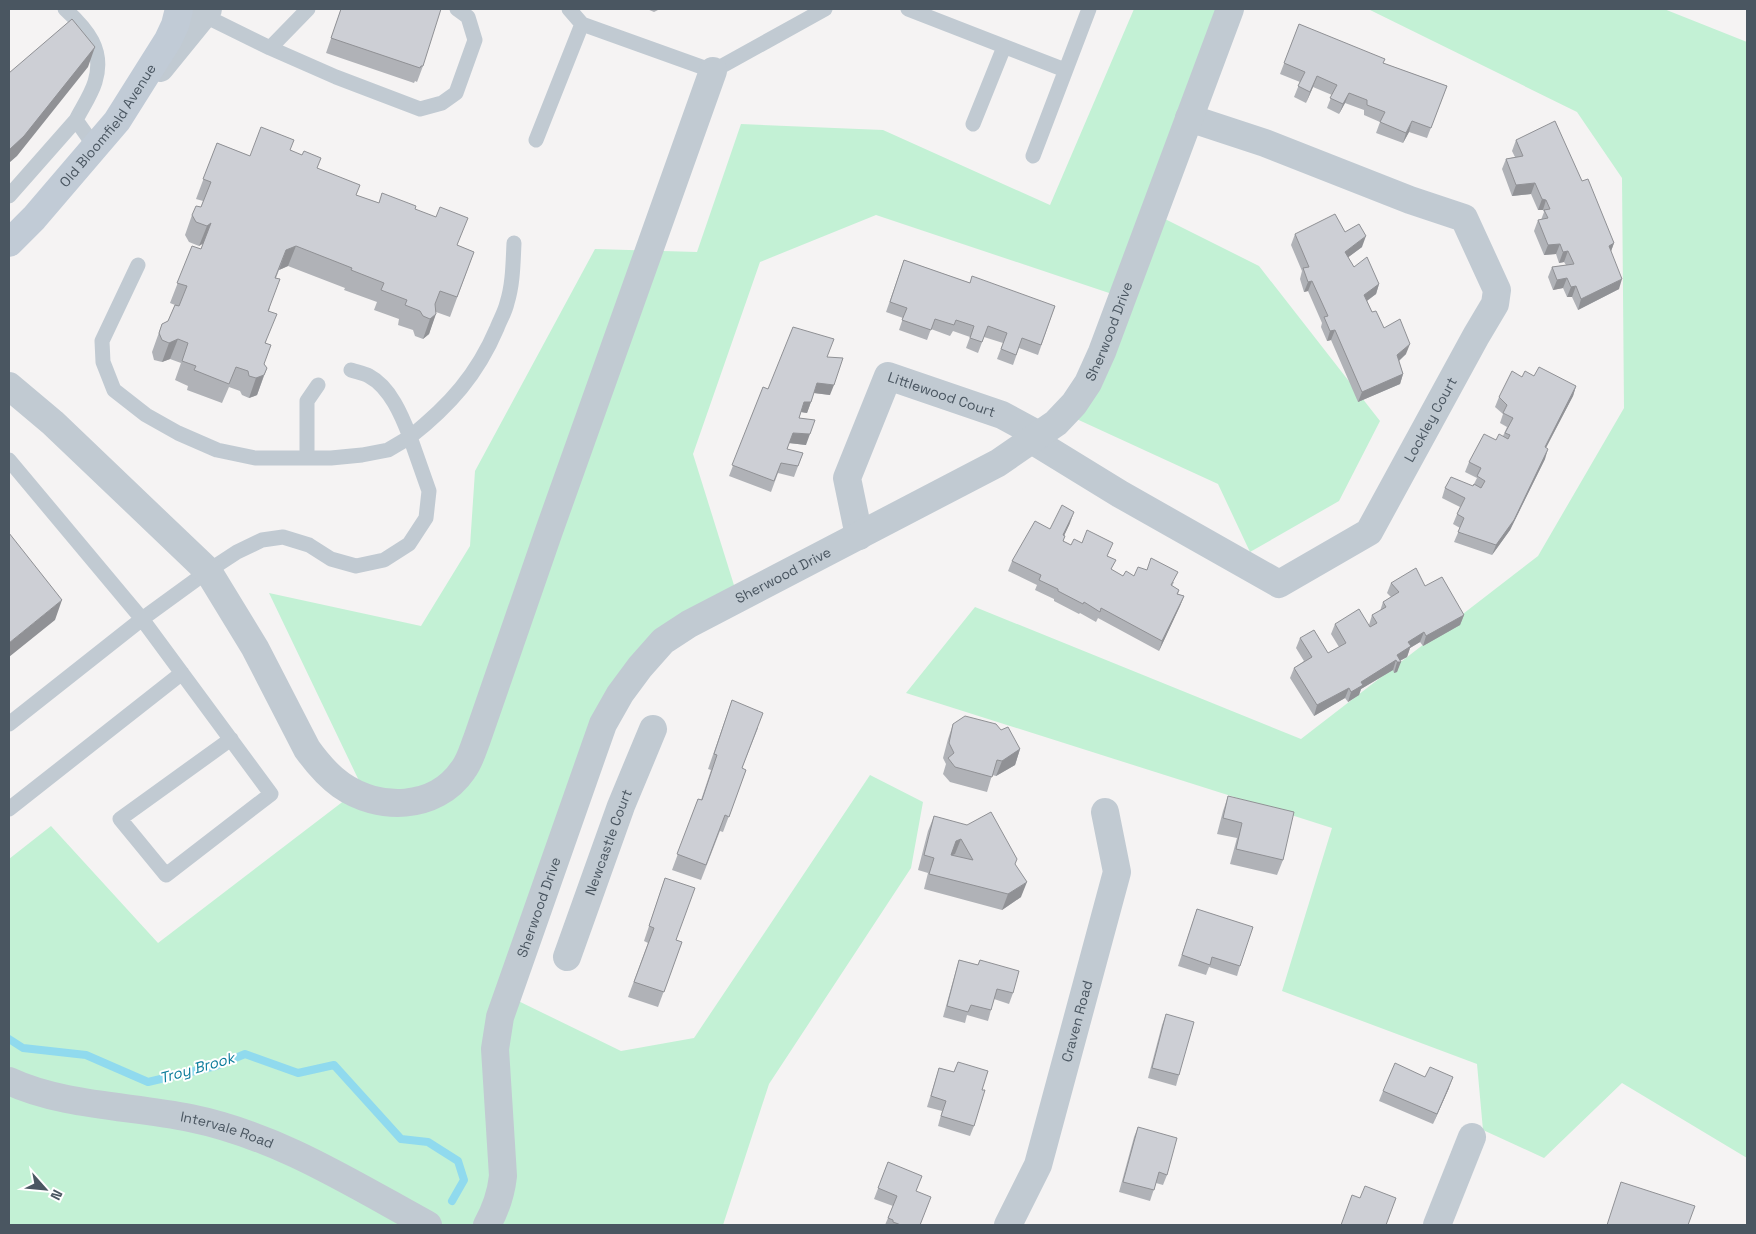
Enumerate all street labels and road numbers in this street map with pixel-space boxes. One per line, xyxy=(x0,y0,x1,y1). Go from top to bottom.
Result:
street label: Old Bloomfield Avenue xyxy=(55,60,160,191)
street label: Sherwood Drive xyxy=(1081,279,1136,384)
street label: Littlewood Court xyxy=(886,368,998,421)
street label: Lockley Court xyxy=(1400,374,1461,465)
street label: Sherwood Drive xyxy=(732,543,834,607)
street label: Newcastle Court xyxy=(581,786,636,898)
street label: Sherwood Drive xyxy=(513,854,565,960)
street label: Craven Road xyxy=(1057,978,1096,1064)
street label: Intervale Road xyxy=(179,1107,276,1152)

